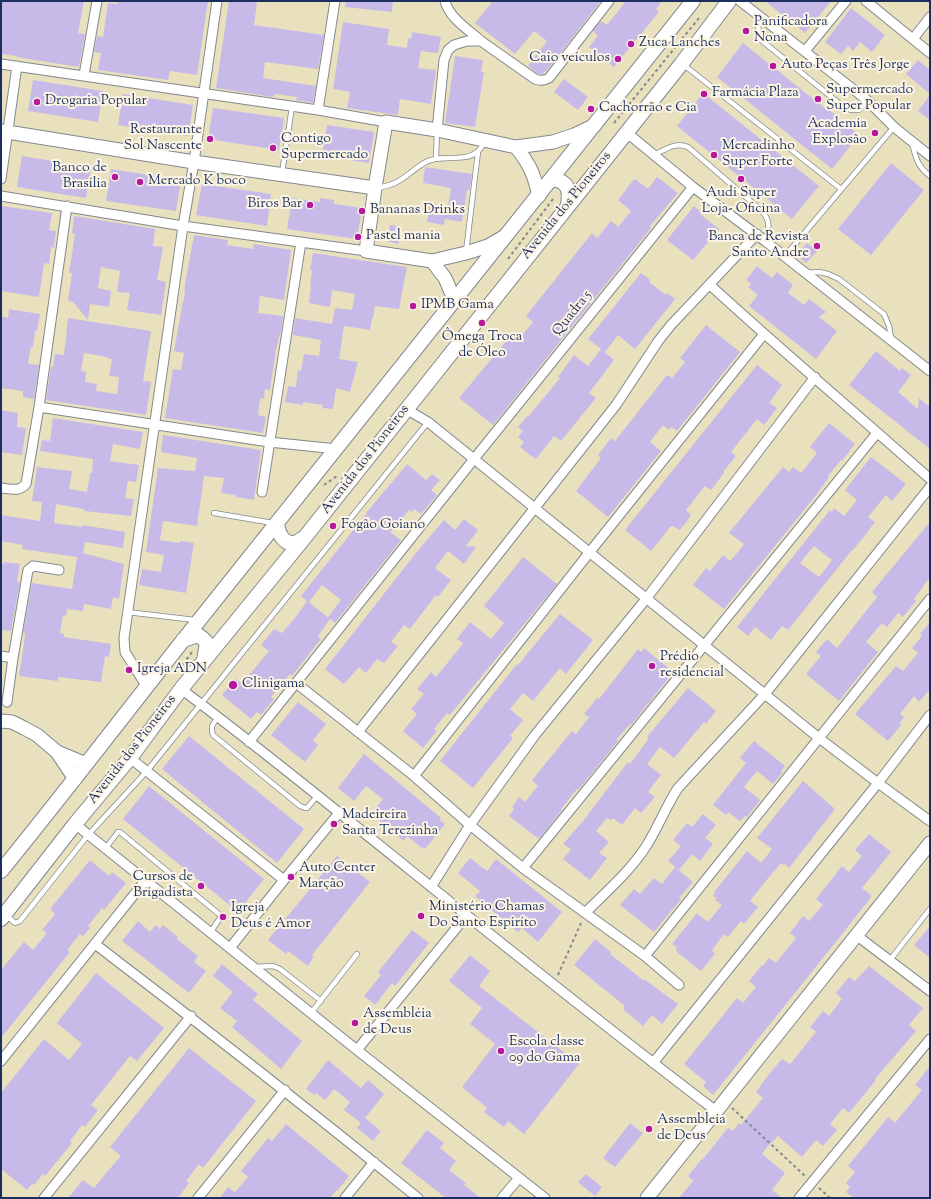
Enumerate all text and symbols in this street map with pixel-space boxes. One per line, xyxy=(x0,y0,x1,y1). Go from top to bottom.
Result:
place label: Panificadora Nona xyxy=(754,15,828,48)
marker: Panificadora Nona xyxy=(741,26,751,36)
place label: Zuca Lanches xyxy=(639,36,720,52)
marker: Zuca Lanches xyxy=(626,39,636,49)
place label: Caio veículos xyxy=(529,51,610,67)
marker: Caio veículos xyxy=(613,54,623,64)
place label: Auto Peças Três Jorge xyxy=(781,58,910,74)
marker: Auto Peças Três Jorge xyxy=(768,61,778,71)
place label: Supermercado Super Popular xyxy=(826,83,913,116)
place label: Farmácia Plaza xyxy=(712,86,799,102)
marker: Farmácia Plaza xyxy=(699,89,709,99)
place label: Drogaria Popular xyxy=(45,94,147,110)
marker: Supermercado Super Popular xyxy=(813,94,823,104)
marker: Drogaria Popular xyxy=(32,97,42,107)
place label: Cachorrão e Cia xyxy=(599,101,697,117)
marker: Cachorrão e Cia xyxy=(586,104,596,114)
place label: Academia Explosão xyxy=(807,117,867,150)
place label: Restaurante Sol Nascente xyxy=(124,123,202,156)
marker: Academia Explosão xyxy=(870,128,880,138)
place label: Contigo Supermercado xyxy=(281,132,368,164)
marker: Restaurante Sol Nascente xyxy=(205,134,215,144)
place label: Mercadinho Super Forte xyxy=(722,139,795,172)
marker: Contigo Supermercado xyxy=(268,143,278,153)
street label: Avenida dos Pioneiros xyxy=(518,149,616,263)
marker: Mercadinho Super Forte xyxy=(709,150,719,160)
place label: Banco de Brasília xyxy=(52,161,107,194)
marker: Banco de Brasília xyxy=(110,172,120,182)
place label: Mercado K boco xyxy=(148,174,246,190)
marker: Audi Super Loja- Oficina xyxy=(736,174,746,184)
marker: Mercado K boco xyxy=(135,177,145,187)
place label: Audi Super Loja- Oficina xyxy=(702,186,780,218)
place label: Biros Bar xyxy=(248,197,302,213)
marker: Biros Bar xyxy=(305,200,315,210)
place label: Bananas Drinks xyxy=(370,203,465,219)
marker: Bananas Drinks xyxy=(357,206,367,216)
place label: Pastel mania xyxy=(366,229,441,245)
place label: Banca de Revista Santo Andre xyxy=(709,230,809,262)
marker: Pastel mania xyxy=(353,232,363,242)
marker: Banca de Revista Santo Andre xyxy=(812,241,822,251)
street label: Quadra 5 xyxy=(550,288,596,340)
place label: IPMB Gama xyxy=(421,298,494,314)
marker: IPMB Gama xyxy=(408,301,418,311)
marker: Ômega Troca de Óleo xyxy=(477,318,487,328)
place label: Ômega Troca de Óleo xyxy=(442,330,522,362)
street label: Avenida dos Pioneiros xyxy=(318,402,414,518)
place label: Fogão Goiano xyxy=(341,518,425,534)
marker: Fogão Goiano xyxy=(328,521,338,531)
place label: Prédio residencial xyxy=(660,650,724,682)
marker: Prédio residencial xyxy=(647,661,657,671)
place label: Igreja ADN xyxy=(137,662,207,678)
marker: Igreja ADN xyxy=(124,665,134,675)
place label: Clinigama xyxy=(242,677,305,693)
marker: Clinigama xyxy=(227,679,239,691)
street label: Avenida dos Pioneiros xyxy=(85,692,181,808)
place label: Madeireira Santa Terezinha xyxy=(342,808,438,840)
marker: Madeireira Santa Terezinha xyxy=(329,819,339,829)
place label: Auto Center Marção xyxy=(299,861,375,894)
place label: Cursos de Brigadista xyxy=(133,870,193,902)
marker: Auto Center Marção xyxy=(286,872,296,882)
marker: Cursos de Brigadista xyxy=(196,881,206,891)
place label: Ministério Chamas Do Santo Espiríto xyxy=(429,900,544,932)
place label: Igreja Deus é Amor xyxy=(231,901,310,934)
marker: Ministério Chamas Do Santo Espiríto xyxy=(416,911,426,921)
marker: Igreja Deus é Amor xyxy=(218,912,228,922)
place label: Assembléia de Deus xyxy=(363,1007,432,1040)
marker: Assembléia de Deus xyxy=(350,1018,360,1028)
place label: Escola classe 09 do Gama xyxy=(509,1035,584,1068)
marker: Escola classe 09 do Gama xyxy=(496,1046,506,1056)
place label: Assembleia de Deus xyxy=(657,1113,726,1146)
marker: Assembleia de Deus xyxy=(644,1124,654,1134)

